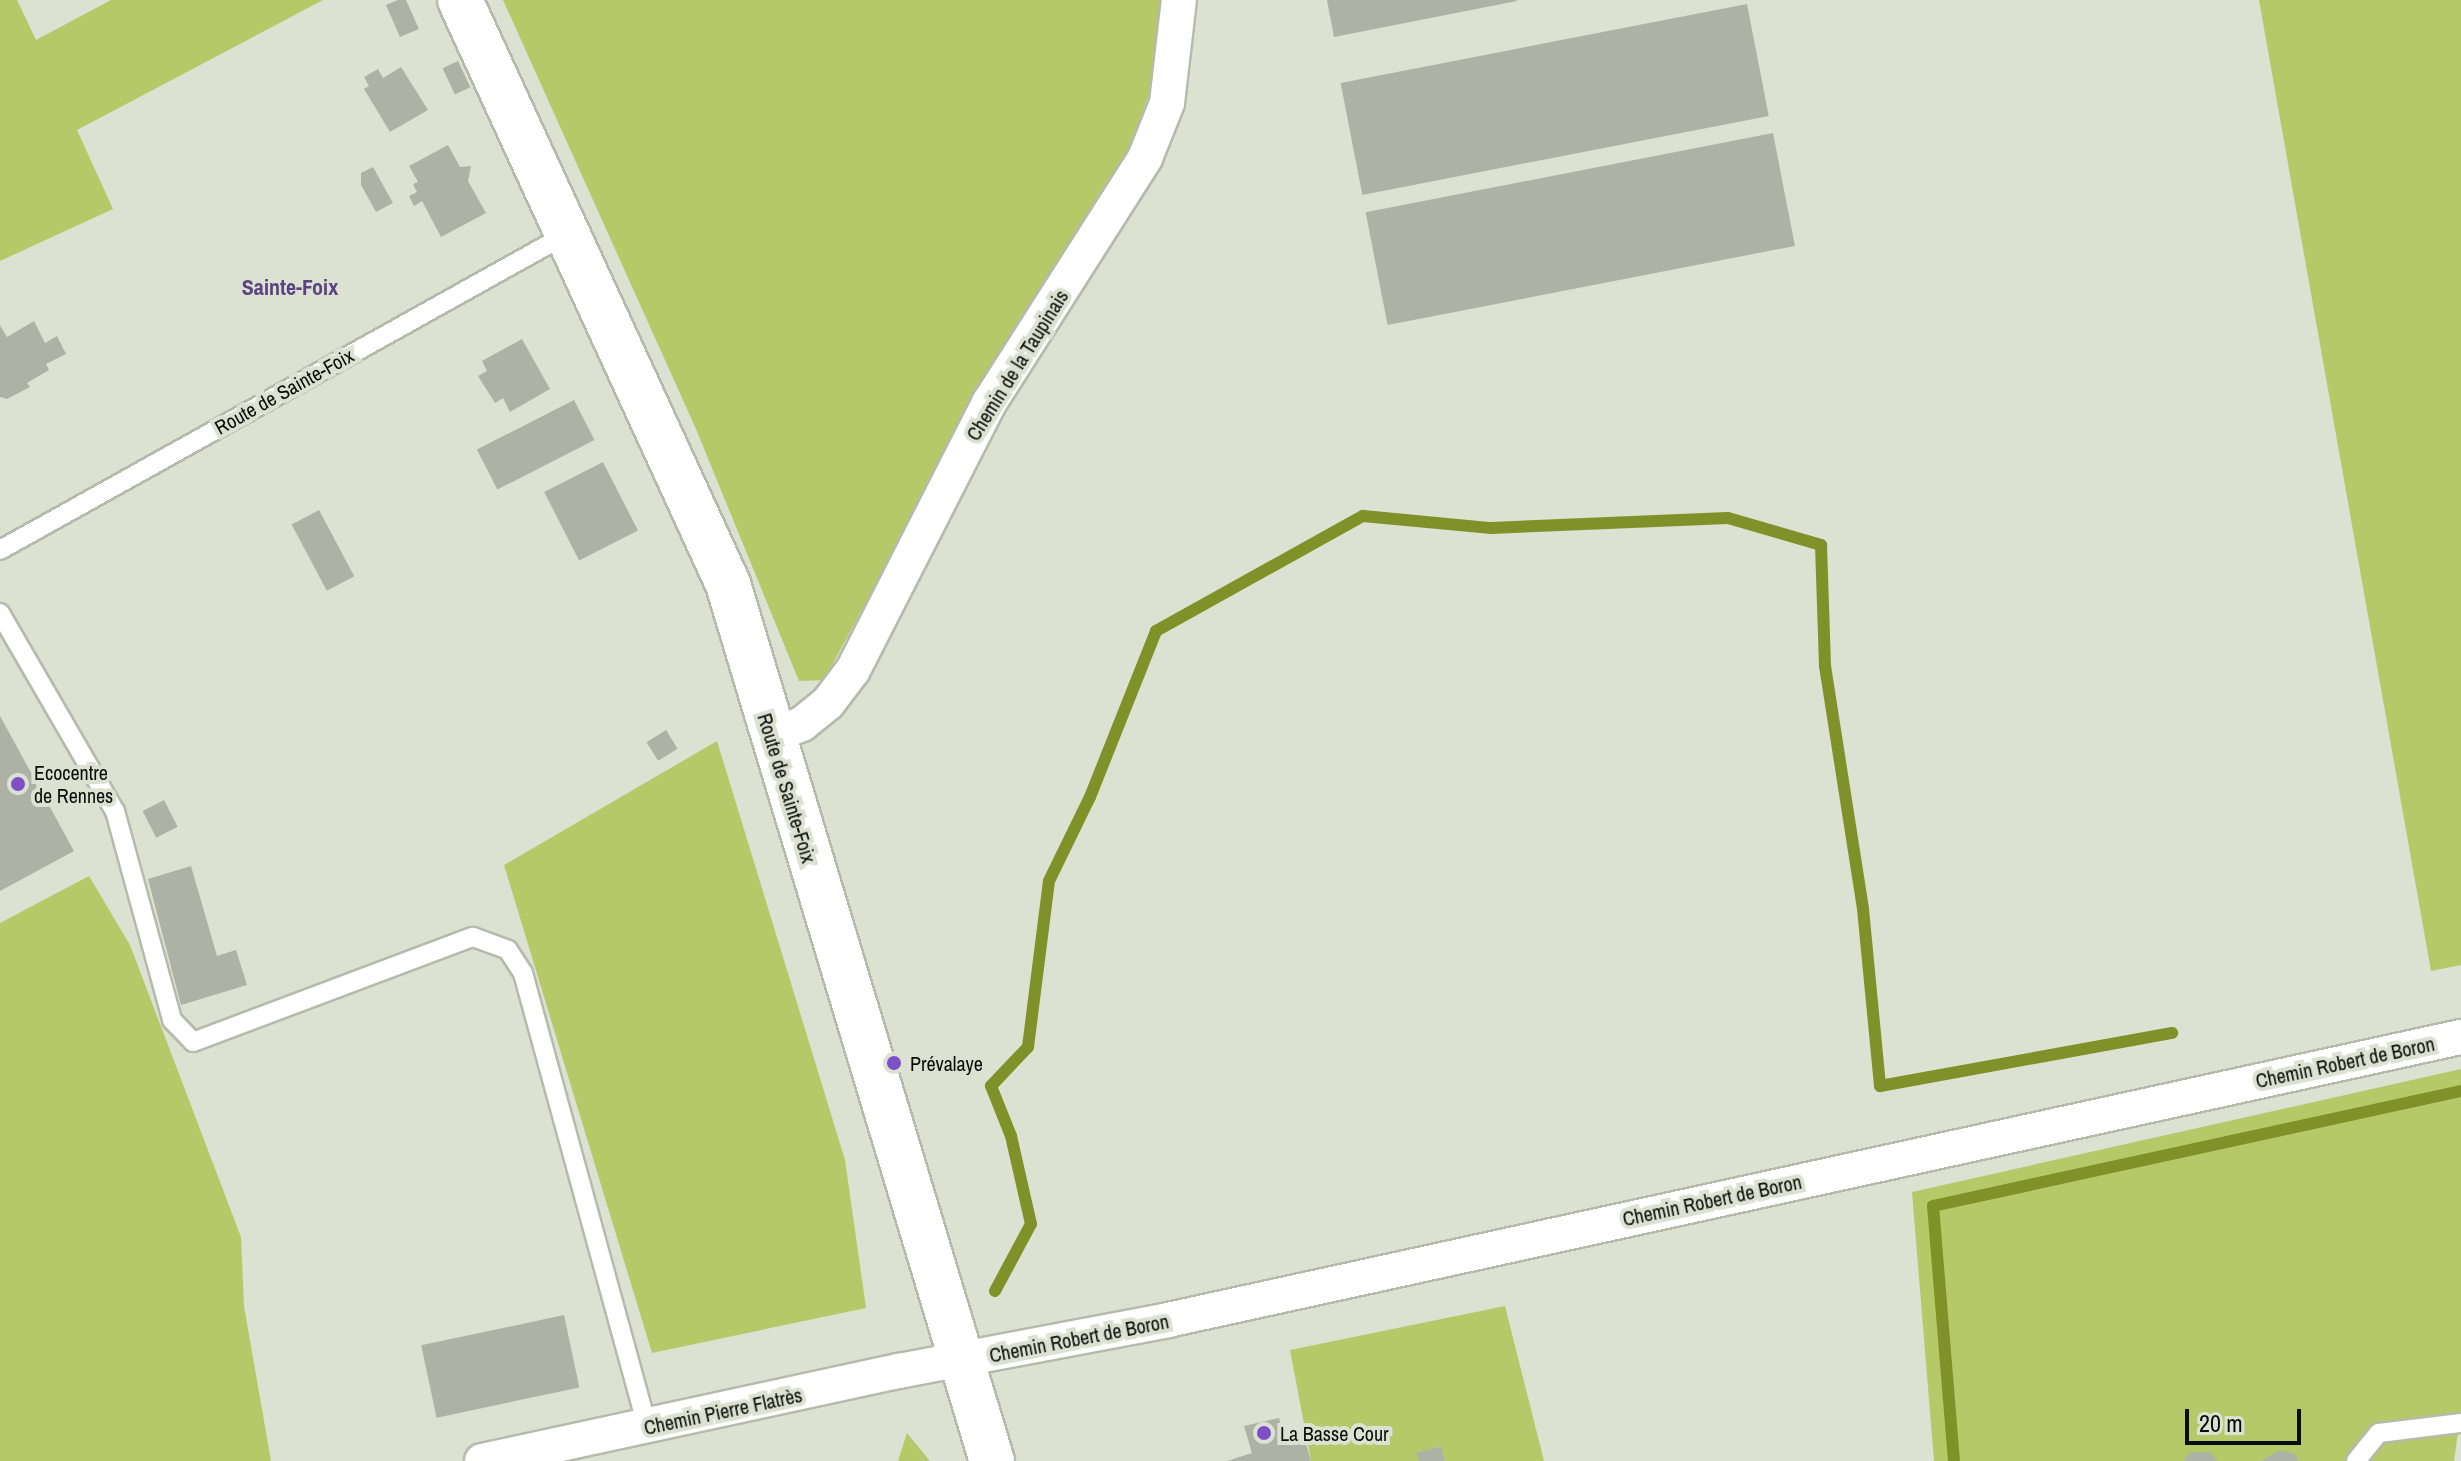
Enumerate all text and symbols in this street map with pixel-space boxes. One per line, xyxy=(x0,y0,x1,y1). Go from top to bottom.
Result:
district label: Sainte-Foix xyxy=(242,275,338,301)
street label: Chemin de la Taupinais xyxy=(961,285,1073,445)
street label: Route de Sainte-Foix xyxy=(210,343,358,439)
street label: Route de Sainte-Foix xyxy=(753,710,821,866)
place label: Ecocentre de Rennes xyxy=(34,760,113,807)
marker: Ecocentre de Rennes xyxy=(9,775,27,793)
street label: Chemin Robert de Boron xyxy=(2253,1031,2437,1093)
place label: Prévalaye xyxy=(910,1051,983,1075)
marker: Prévalaye xyxy=(885,1054,903,1072)
street label: Chemin Robert de Boron xyxy=(1620,1169,1804,1231)
street label: Chemin Robert de Boron xyxy=(987,1309,1171,1367)
street label: Chemin Pierre Flatrès xyxy=(642,1382,804,1440)
scale bar xyxy=(2189,1393,2305,1443)
text: 20 m xyxy=(2199,1407,2243,1439)
place label: La Basse Cour xyxy=(1280,1421,1388,1445)
marker: La Basse Cour xyxy=(1255,1424,1273,1442)

